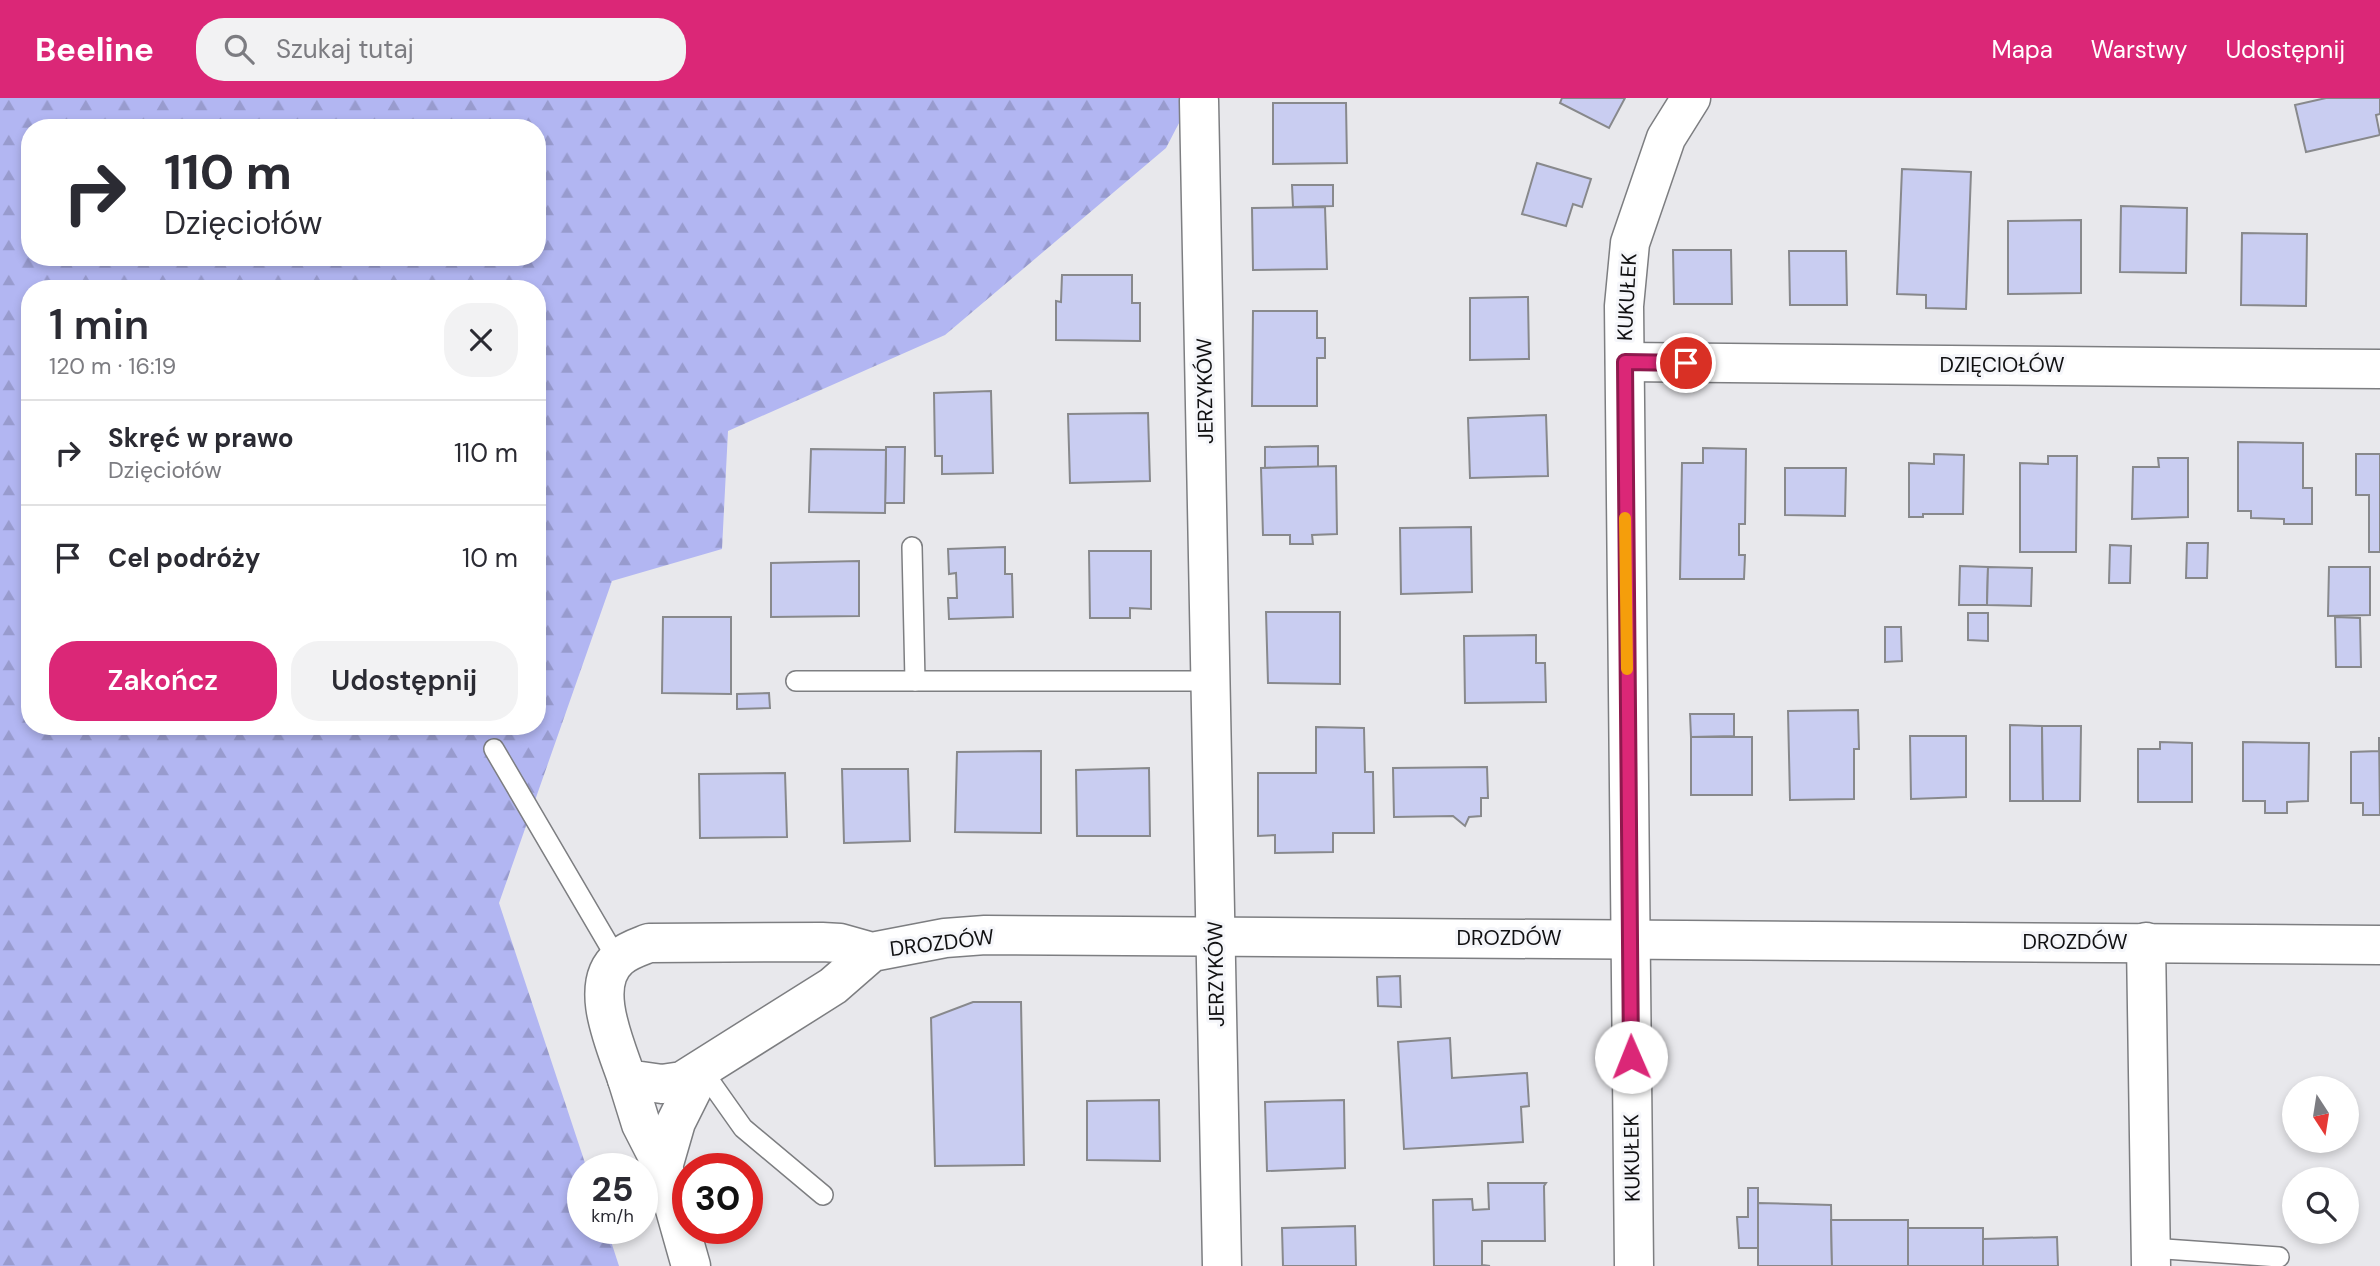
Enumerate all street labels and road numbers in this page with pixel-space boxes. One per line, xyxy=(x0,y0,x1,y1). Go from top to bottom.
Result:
street label: KUKUŁEK xyxy=(1611,252,1643,342)
street label: JERZYKÓW xyxy=(1190,338,1220,444)
street label: DZIĘCIOŁÓW xyxy=(1939,351,2065,379)
street label: JERZYKÓW xyxy=(1201,921,1231,1027)
street label: DROZDÓW xyxy=(888,923,996,963)
street label: DROZDÓW xyxy=(1456,924,1562,952)
street label: DROZDÓW xyxy=(2022,928,2128,956)
street label: KUKUŁEK xyxy=(1617,1114,1647,1202)

